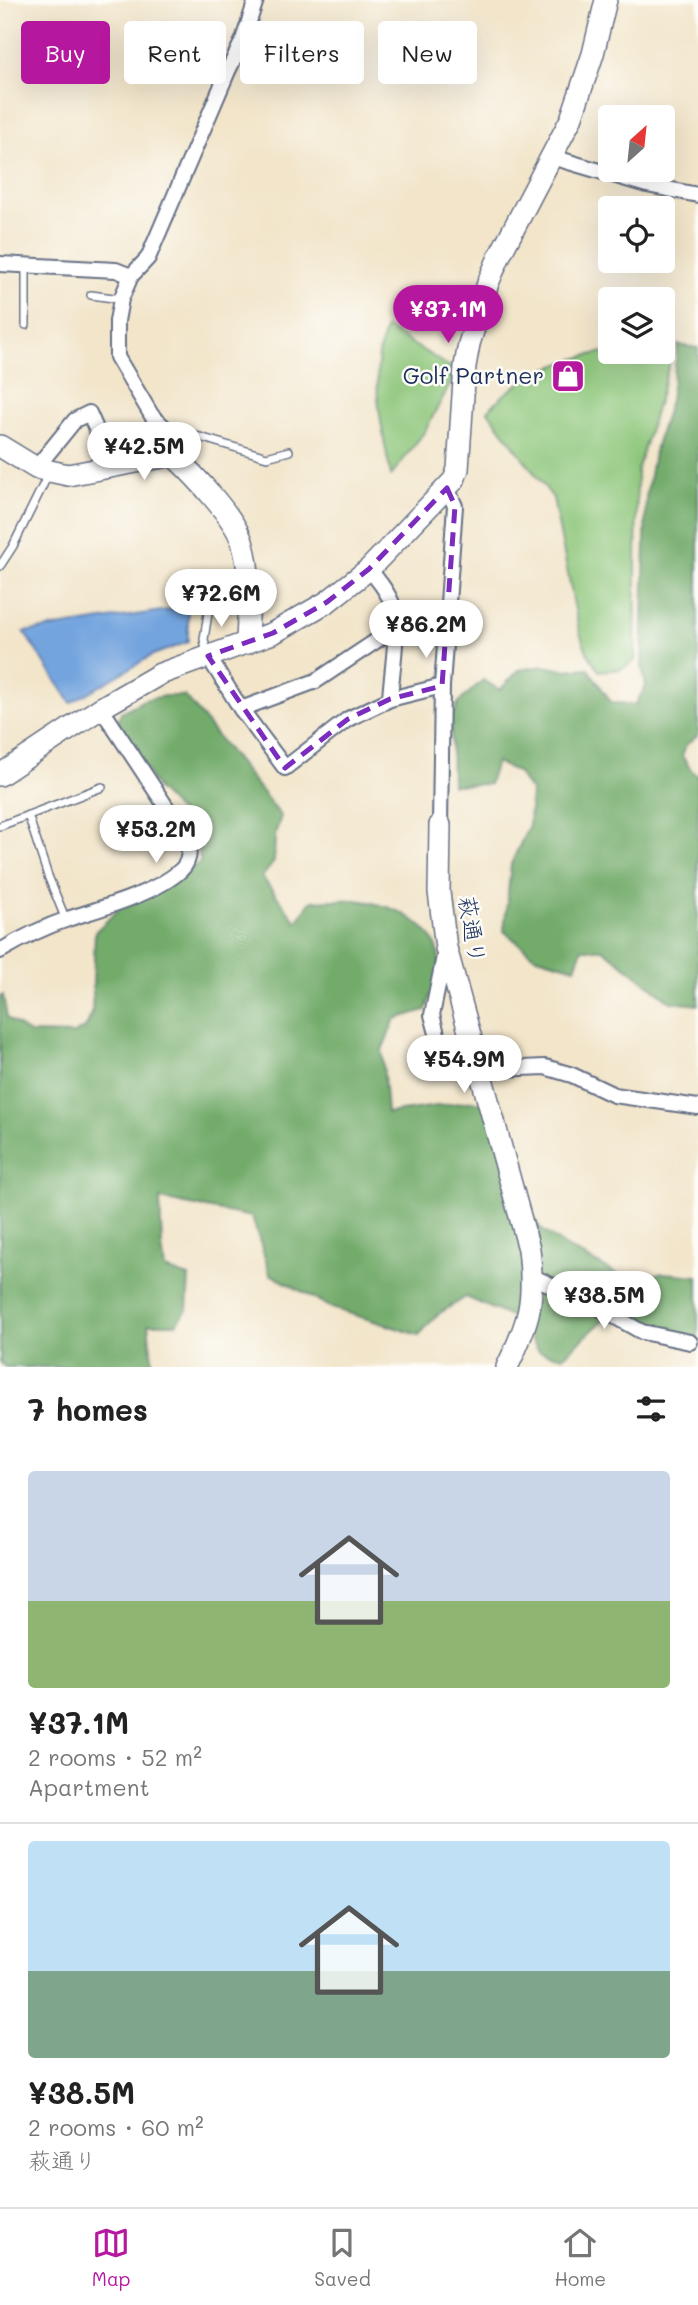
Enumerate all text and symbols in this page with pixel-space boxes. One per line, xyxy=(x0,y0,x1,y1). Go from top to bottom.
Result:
chip: Buy xyxy=(21,21,110,84)
chip: Rent xyxy=(124,21,226,84)
chip: Filters xyxy=(240,21,364,84)
chip: New xyxy=(378,21,477,84)
north arrow xyxy=(598,105,676,182)
map controls xyxy=(598,105,675,364)
button: locate xyxy=(598,196,675,273)
pin: ¥37.1M xyxy=(391,286,505,345)
button: layers xyxy=(598,287,675,364)
text: ¥37.1M xyxy=(409,293,487,323)
shop icon: Golf Partner xyxy=(549,357,587,395)
place label: Golf Partner xyxy=(403,360,544,390)
pin: ¥42.5M xyxy=(87,422,201,482)
text: ¥42.5M xyxy=(103,430,185,460)
pin: ¥72.6M xyxy=(164,570,278,629)
text: ¥72.6M xyxy=(181,577,261,607)
pin: ¥86.2M xyxy=(369,600,483,660)
text: ¥86.2M xyxy=(385,608,467,638)
pin: ¥53.2M xyxy=(99,806,213,865)
text: ¥53.2M xyxy=(116,813,196,843)
street label: 萩通り xyxy=(453,893,493,966)
pin: ¥54.9M xyxy=(407,1036,521,1095)
text: ¥54.9M xyxy=(423,1043,505,1073)
pin: ¥38.5M xyxy=(547,1272,661,1331)
text: ¥38.5M xyxy=(563,1279,645,1309)
text: 7 homes xyxy=(28,1389,148,1429)
icon: filters xyxy=(632,1390,670,1428)
icon: home xyxy=(286,1517,412,1643)
text: ¥37.1M xyxy=(28,1702,129,1742)
text: 2 rooms · 52 m² xyxy=(28,1742,202,1772)
text: Apartment xyxy=(28,1772,150,1802)
icon: home xyxy=(286,1887,412,2013)
text: ¥38.5M xyxy=(28,2072,135,2112)
text: 2 rooms · 60 m² xyxy=(28,2112,204,2142)
text: 萩通り xyxy=(28,2145,97,2175)
tab: Map xyxy=(92,2224,131,2291)
tab: Saved xyxy=(314,2224,371,2291)
tab: Home xyxy=(554,2224,606,2291)

